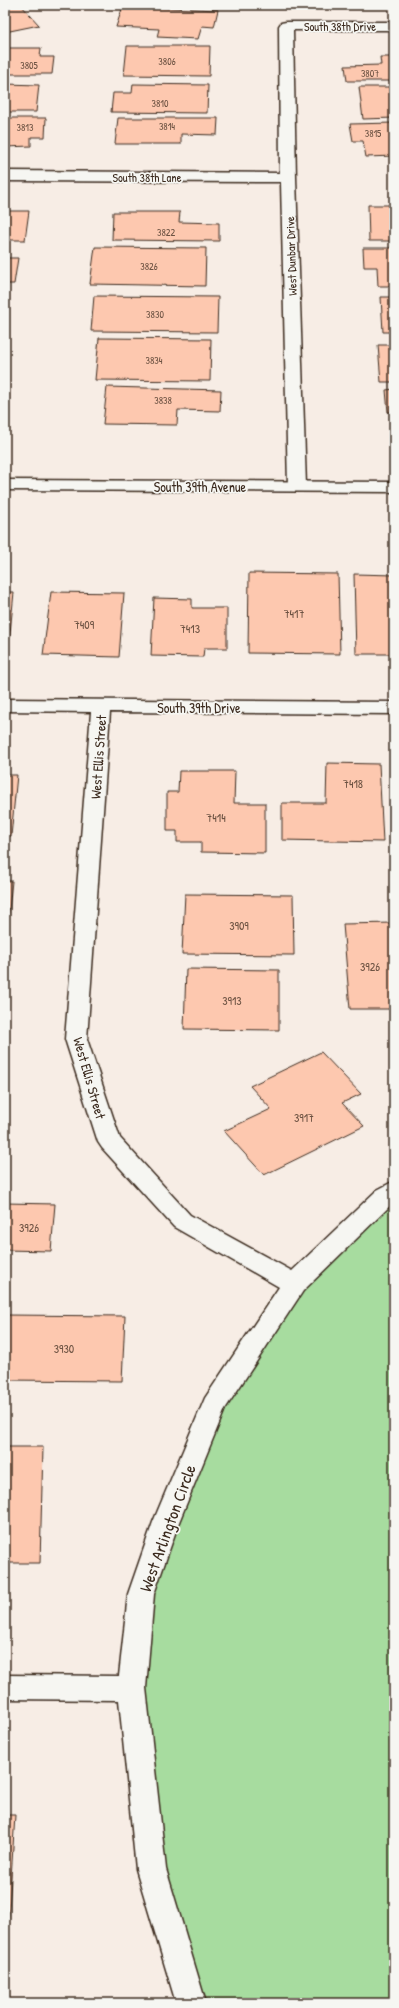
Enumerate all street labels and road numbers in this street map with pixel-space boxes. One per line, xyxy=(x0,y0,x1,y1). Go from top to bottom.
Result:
street label: South 38th Drive xyxy=(304,18,376,35)
street label: South 38th Lane xyxy=(113,169,182,186)
street label: West Dunbar Drive xyxy=(281,216,301,296)
street label: South 39th Avenue xyxy=(154,477,247,496)
street label: South 39th Drive xyxy=(157,698,241,717)
street label: West Ellis Street xyxy=(86,714,110,800)
street label: West Ellis Street xyxy=(69,1035,111,1121)
street label: West Arlington Circle xyxy=(133,1461,201,1595)

